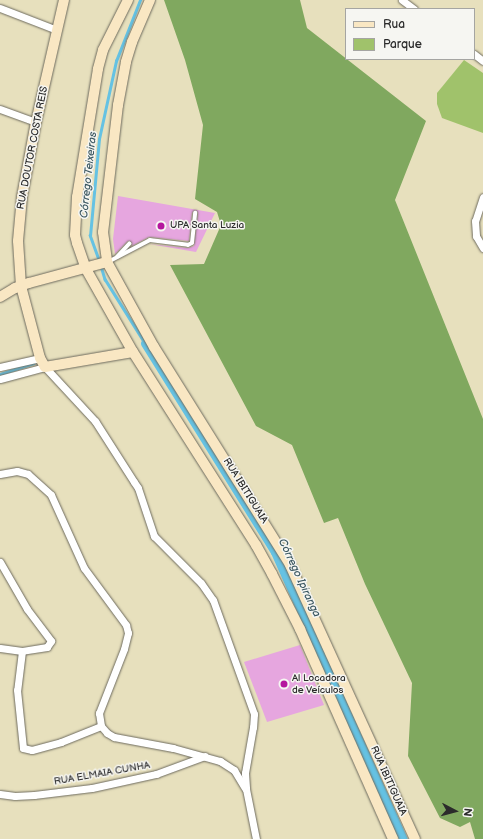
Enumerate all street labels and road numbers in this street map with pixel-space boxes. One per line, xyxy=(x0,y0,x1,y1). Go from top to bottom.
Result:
street label: RUA DOUTOR COSTA REIS xyxy=(15,85,51,211)
street label: RUA IBITIGUAIA xyxy=(220,456,270,526)
street label: RUA IBITIGUAIA xyxy=(367,744,409,818)
street label: RUA ELMAIA CUNHA xyxy=(53,760,151,788)

